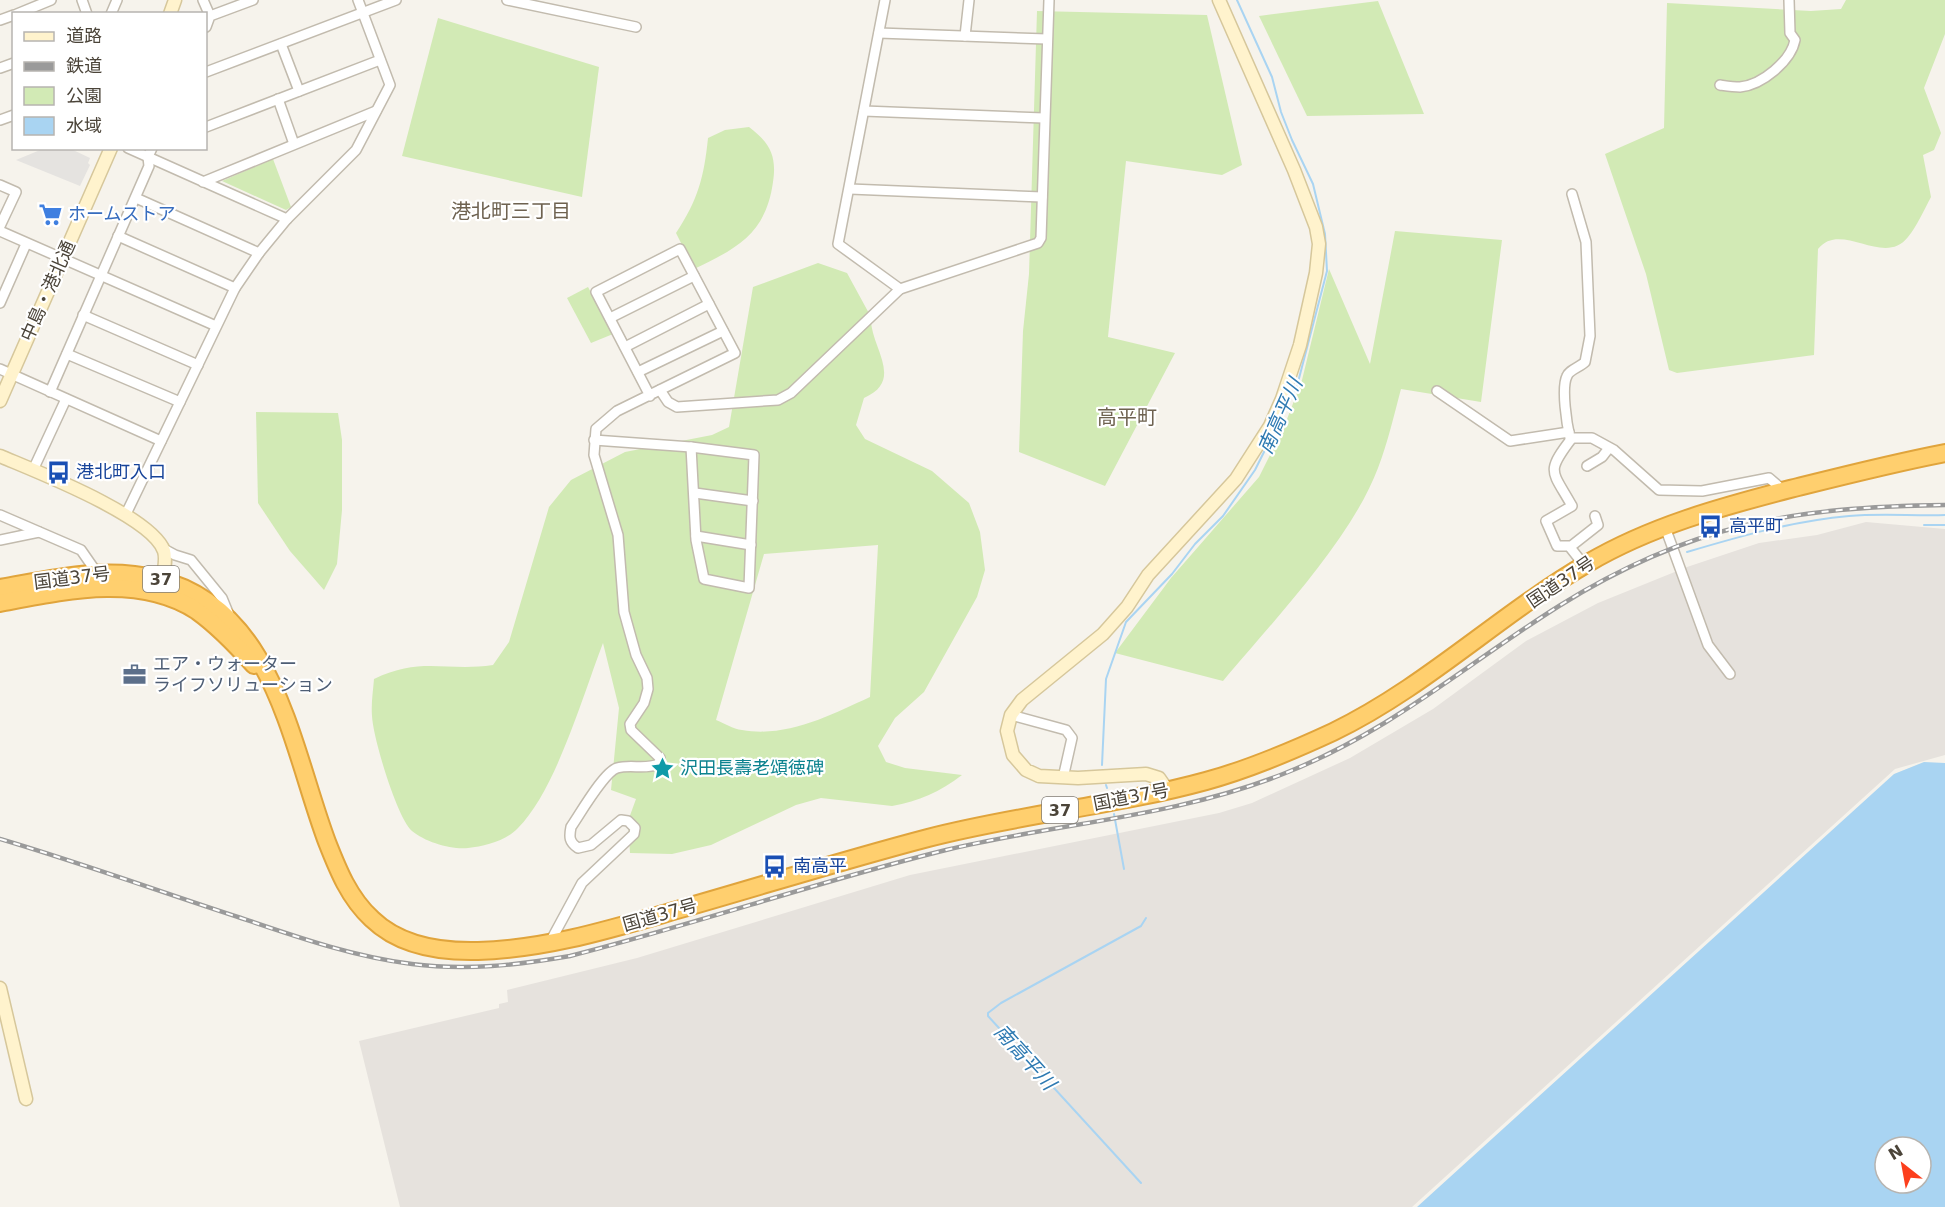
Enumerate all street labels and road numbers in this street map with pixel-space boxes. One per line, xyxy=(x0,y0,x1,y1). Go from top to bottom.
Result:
street label: 中島・港北通 xyxy=(16,237,79,344)
street label: 国道37号 xyxy=(1523,551,1598,612)
street label: 国道37号 xyxy=(32,562,111,593)
road number: 37 xyxy=(143,566,179,592)
street label: 国道37号 xyxy=(1091,779,1171,814)
road number: 37 xyxy=(1042,797,1078,823)
street label: 国道37号 xyxy=(620,894,700,935)

